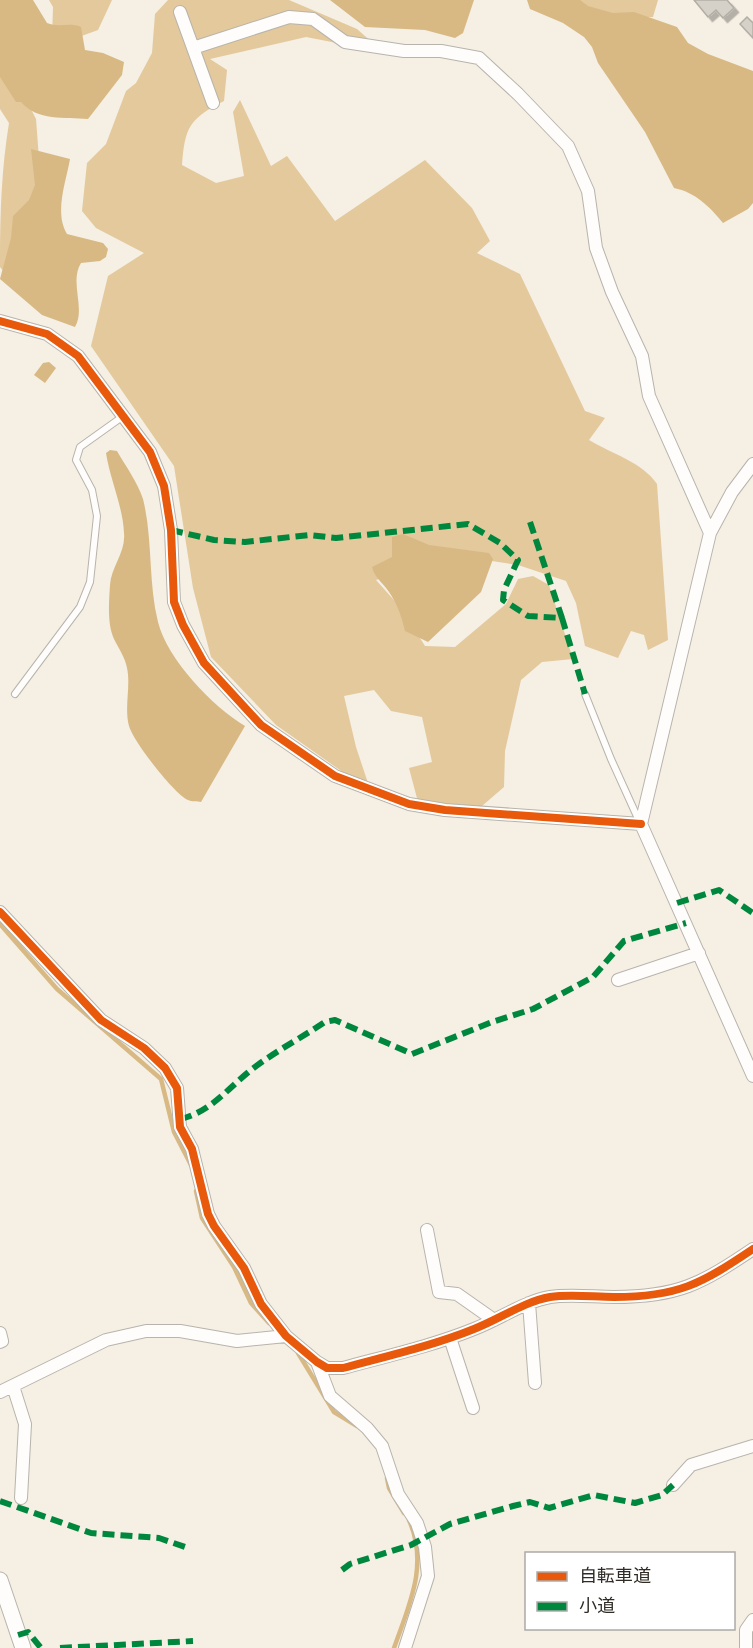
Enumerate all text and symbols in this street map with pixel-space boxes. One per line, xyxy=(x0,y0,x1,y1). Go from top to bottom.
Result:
legend xyxy=(525,1552,735,1630)
text: 自転車道 xyxy=(579,1564,651,1586)
text: 小道 xyxy=(579,1594,615,1616)

